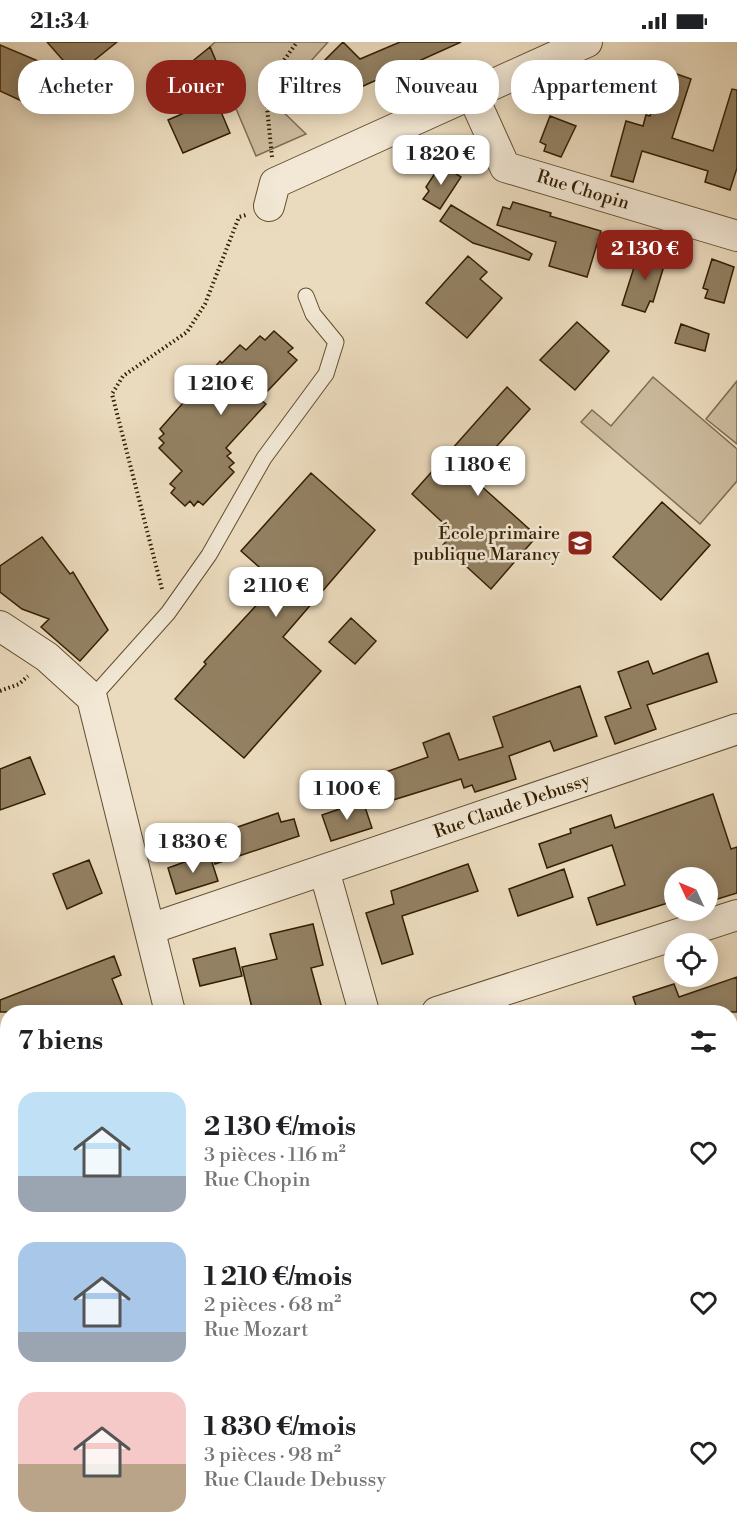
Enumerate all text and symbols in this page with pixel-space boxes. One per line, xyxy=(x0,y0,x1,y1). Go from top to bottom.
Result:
text: 21:34 xyxy=(30,8,89,35)
chip: Acheter xyxy=(18,60,134,114)
chip: Louer xyxy=(146,60,246,114)
chip: Filtres xyxy=(258,60,363,114)
chip: Nouveau xyxy=(375,60,499,114)
chip: Appartement xyxy=(511,60,679,114)
pin: 1 820 € xyxy=(386,135,496,186)
text: 1 820 € xyxy=(407,142,475,167)
street label: Rue Chopin xyxy=(534,165,632,215)
pin: 2 130 € xyxy=(590,230,700,281)
text: 2 130 € xyxy=(611,237,679,262)
pin: 1 210 € xyxy=(166,365,276,416)
text: 1 210 € xyxy=(188,372,254,397)
pin: 1 180 € xyxy=(423,446,533,497)
text: 1 180 € xyxy=(445,453,511,478)
place label: École primaire publique Marancy xyxy=(413,522,560,566)
school or university icon: École primaire publique Marancy xyxy=(565,528,595,558)
pin: 2 110 € xyxy=(221,567,331,618)
text: 2 110 € xyxy=(243,574,309,599)
street label: Rue Claude Debussy xyxy=(431,768,594,844)
pin: 1 100 € xyxy=(292,770,402,821)
text: 1 100 € xyxy=(313,777,381,802)
pin: 1 830 € xyxy=(138,823,248,874)
text: 1 830 € xyxy=(159,830,227,855)
north arrow xyxy=(664,867,718,921)
map controls xyxy=(664,867,718,987)
button: locate xyxy=(664,933,718,987)
text: 7 biens xyxy=(18,1025,103,1057)
icon: filters xyxy=(687,1025,720,1058)
text: 2 130 €/mois xyxy=(204,1111,356,1143)
icon: home xyxy=(66,1116,138,1188)
icon: heart xyxy=(687,1136,720,1169)
text: 3 pièces · 116 m² xyxy=(204,1143,346,1168)
text: Rue Chopin xyxy=(204,1168,310,1193)
text: 1 210 €/mois xyxy=(204,1261,352,1293)
icon: home xyxy=(66,1266,138,1338)
icon: heart xyxy=(687,1286,720,1319)
text: 2 pièces · 68 m² xyxy=(204,1293,341,1318)
text: Rue Mozart xyxy=(204,1318,308,1343)
text: 1 830 €/mois xyxy=(204,1411,356,1443)
icon: home xyxy=(66,1416,138,1488)
icon: heart xyxy=(687,1436,720,1469)
text: 3 pièces · 98 m² xyxy=(204,1443,341,1468)
text: Rue Claude Debussy xyxy=(204,1468,386,1493)

